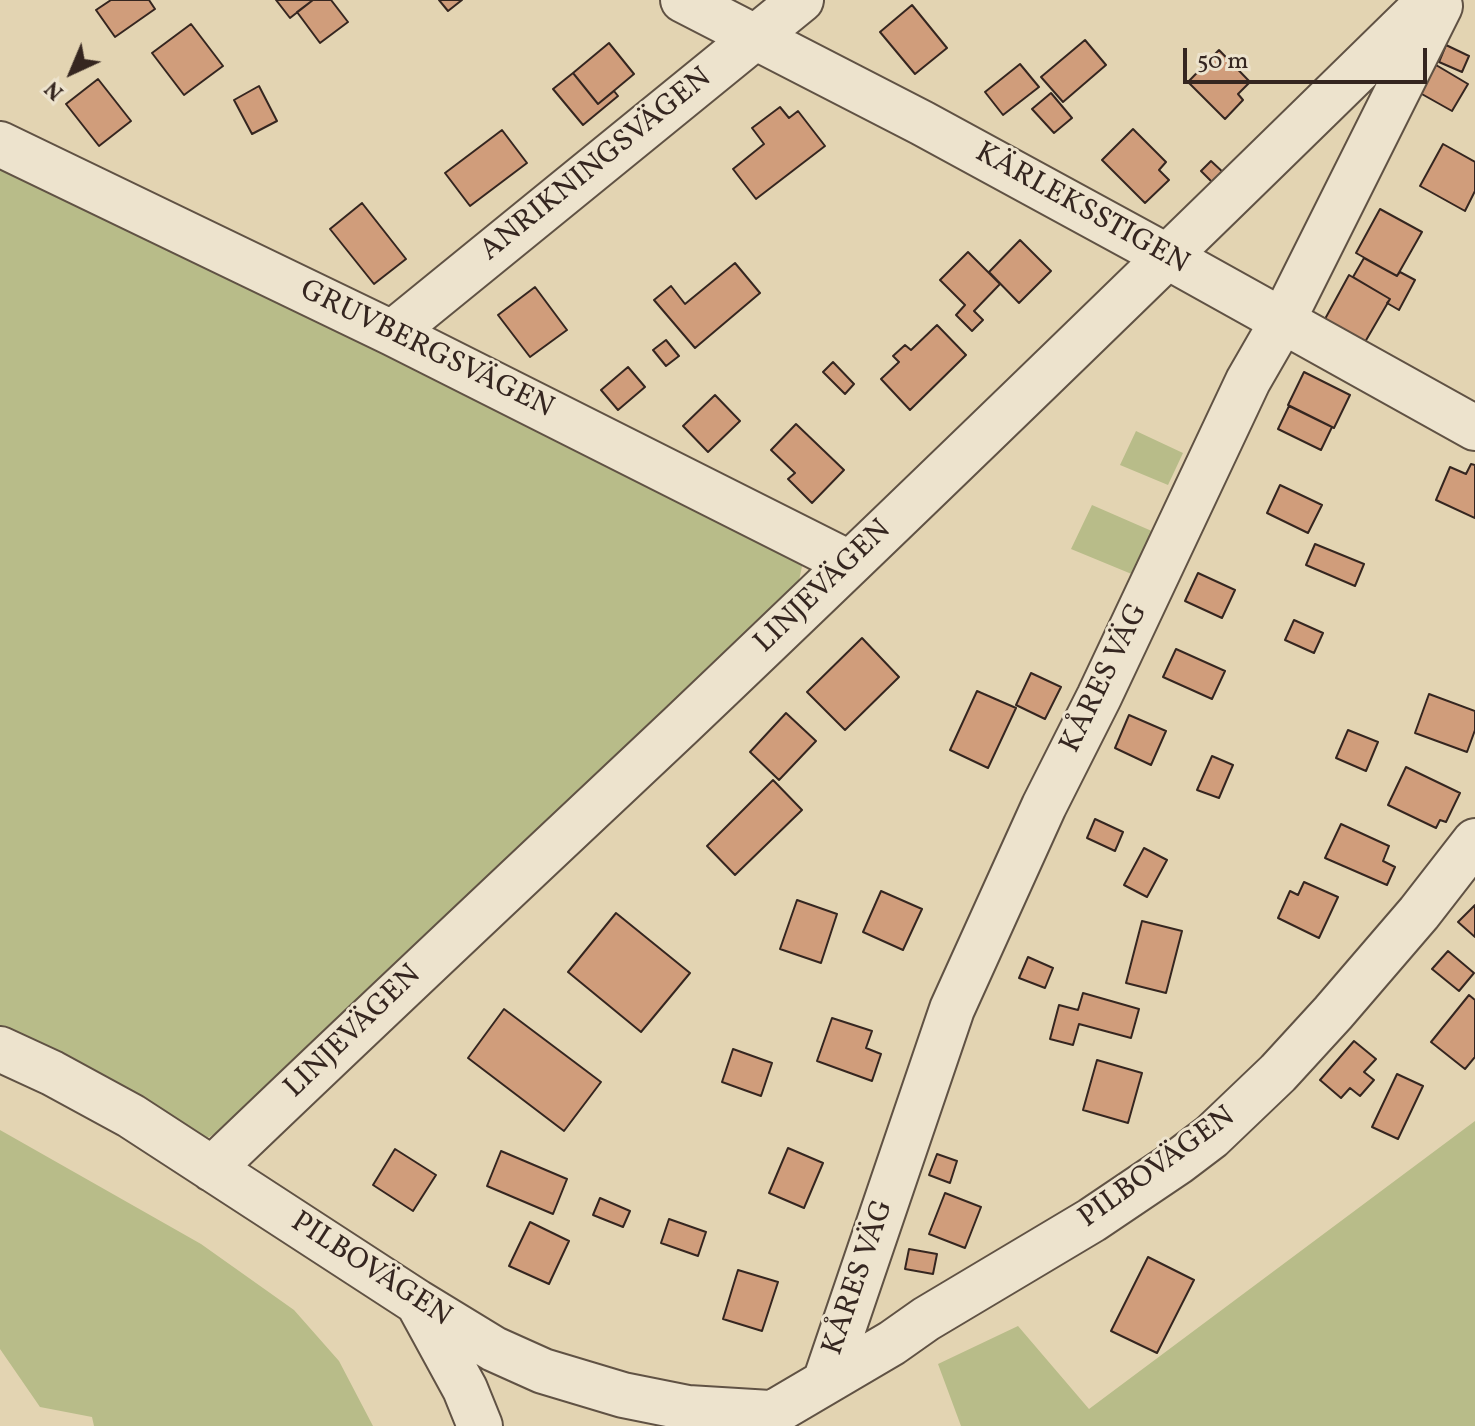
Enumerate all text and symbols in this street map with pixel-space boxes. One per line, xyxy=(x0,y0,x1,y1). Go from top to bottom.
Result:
north arrow xyxy=(32,32,112,112)
scale bar xyxy=(1187,32,1431,82)
text: 50 m xyxy=(1197,45,1249,79)
street label: ANRIKNINGSVÄGEN xyxy=(474,62,720,270)
text: N xyxy=(38,73,72,106)
street label: KÄRLEKSSTIGEN xyxy=(968,136,1194,284)
street label: GRUVBERGSVÄGEN xyxy=(293,274,559,428)
street label: LINJEVÄGEN xyxy=(748,514,900,662)
street label: KÅRES VÄG xyxy=(1054,599,1158,759)
street label: LINJEVÄGEN xyxy=(278,959,430,1107)
street label: PILBOVÄGEN xyxy=(1073,1100,1243,1238)
street label: KÅRES VÄG xyxy=(817,1196,903,1360)
street label: PILBOVÄGEN xyxy=(283,1206,457,1336)

